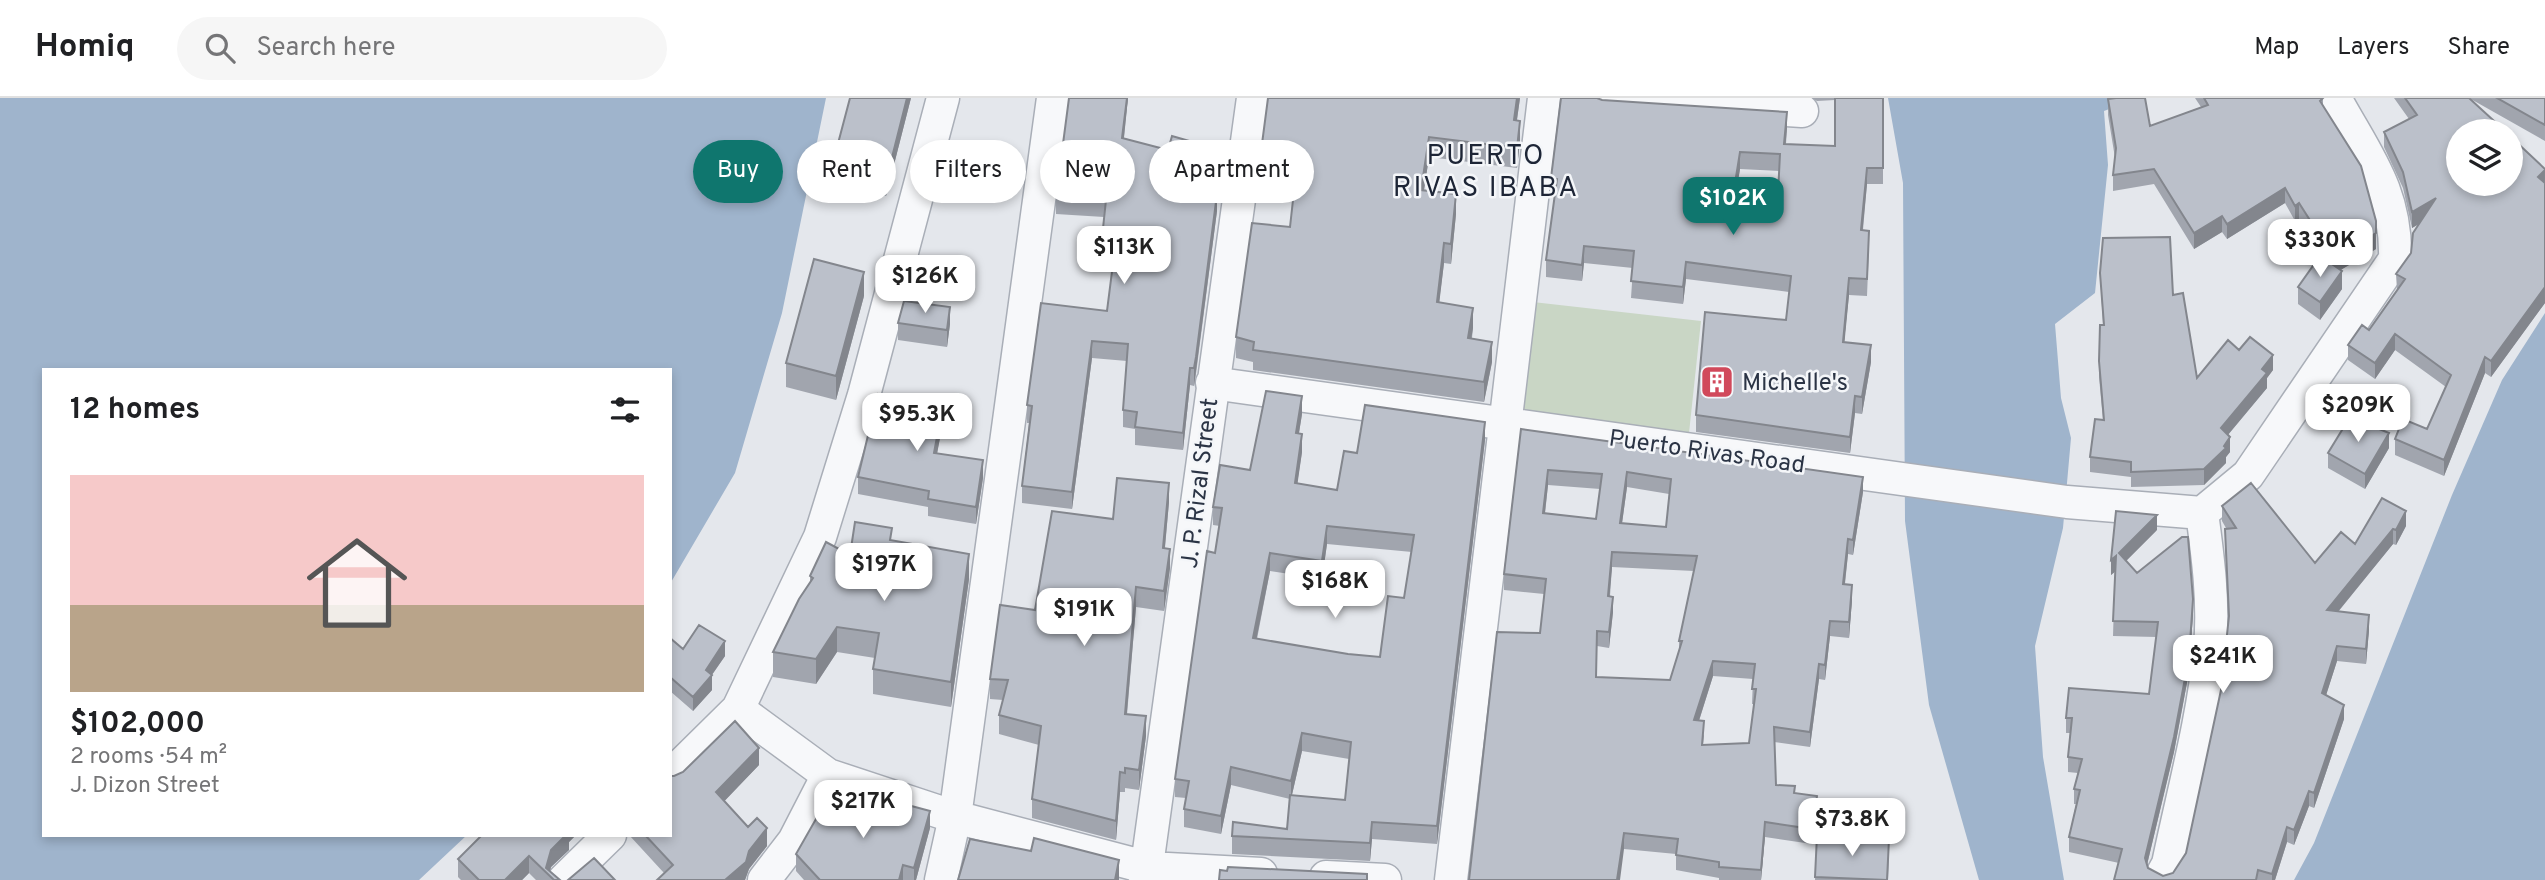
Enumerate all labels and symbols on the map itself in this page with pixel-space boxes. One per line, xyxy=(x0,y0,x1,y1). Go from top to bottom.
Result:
district label: PUERTO RIVAS IBABA xyxy=(1393,139,1579,207)
pin: $102K xyxy=(1684,178,1782,237)
pin: $330K xyxy=(2271,220,2369,279)
pin: $113K xyxy=(1075,226,1173,286)
pin: $126K xyxy=(876,256,974,315)
building icon: Michelle's xyxy=(1698,363,1736,401)
place label: Michelle's xyxy=(1742,369,1848,399)
pin: $209K xyxy=(2309,384,2407,444)
pin: $95.3K xyxy=(860,394,974,453)
street label: J. P. Rizal Street xyxy=(1176,396,1226,570)
street label: Puerto Rivas Road xyxy=(1607,424,1807,482)
pin: $197K xyxy=(835,544,933,603)
pin: $168K xyxy=(1286,560,1384,620)
pin: $191K xyxy=(1035,588,1133,648)
pin: $241K xyxy=(2174,636,2272,695)
pin: $217K xyxy=(814,780,912,840)
pin: $73.8K xyxy=(1795,798,1909,858)

